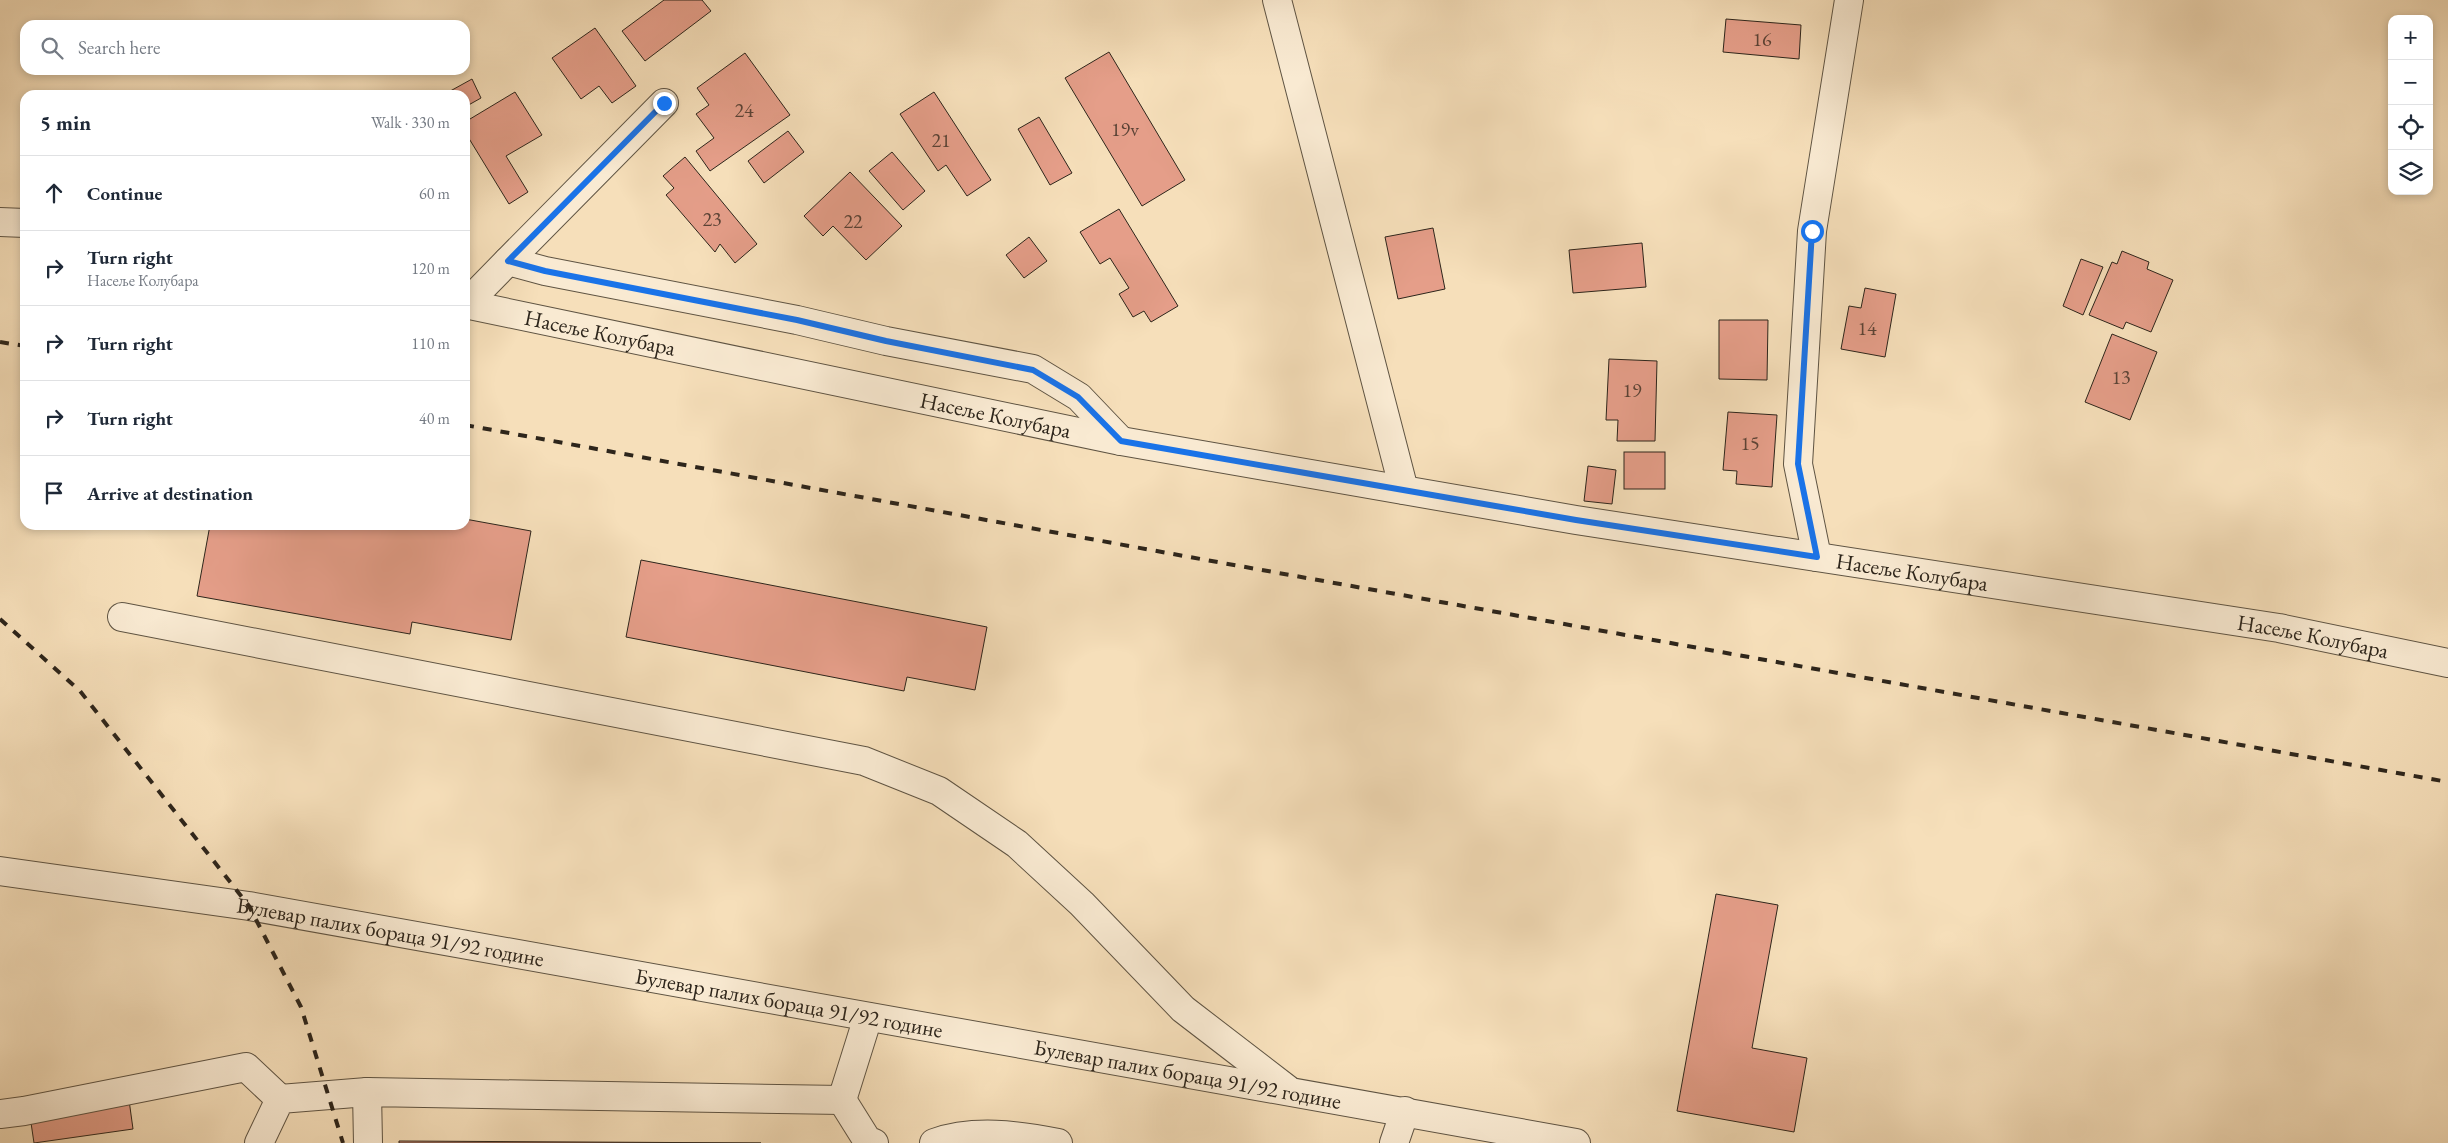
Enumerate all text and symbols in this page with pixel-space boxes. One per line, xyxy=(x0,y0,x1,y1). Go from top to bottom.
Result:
map controls xyxy=(2388,15,2433,195)
button: + xyxy=(2388,15,2433,60)
search box xyxy=(20,20,470,75)
house number: 16 xyxy=(1752,26,1772,52)
icon: search xyxy=(38,34,66,62)
text: Search here xyxy=(78,35,160,60)
button: − xyxy=(2388,60,2433,105)
route end xyxy=(653,92,676,115)
house number: 24 xyxy=(734,97,754,123)
button: locate xyxy=(2388,105,2433,150)
text: 5 min xyxy=(40,109,91,136)
text: Walk · 330 m xyxy=(371,112,450,133)
house number: 19v xyxy=(1111,116,1139,142)
house number: 21 xyxy=(931,127,951,153)
button: layers xyxy=(2388,150,2433,195)
icon: ahead xyxy=(40,179,68,207)
text: Continue xyxy=(87,181,162,206)
text: 60 m xyxy=(419,183,450,204)
house number: 23 xyxy=(702,206,722,232)
house number: 22 xyxy=(843,208,863,234)
route start xyxy=(1801,220,1824,243)
text: Turn right xyxy=(87,245,173,270)
icon: right xyxy=(40,254,68,282)
text: 120 m xyxy=(411,258,450,279)
text: Насеље Колубара xyxy=(87,270,199,291)
street label: Насеље Колубара xyxy=(522,303,678,363)
house number: 14 xyxy=(1857,315,1877,341)
icon: right xyxy=(40,329,68,357)
text: Turn right xyxy=(87,331,173,356)
text: 110 m xyxy=(411,333,450,354)
house number: 13 xyxy=(2111,364,2131,390)
house number: 19 xyxy=(1622,377,1642,403)
street label: Насеље Колубара xyxy=(917,385,1074,445)
icon: right xyxy=(40,404,68,432)
text: Turn right xyxy=(87,406,173,431)
text: 40 m xyxy=(419,408,450,429)
house number: 15 xyxy=(1740,430,1760,456)
icon: arrive xyxy=(40,479,68,507)
text: Arrive at destination xyxy=(87,481,253,506)
street label: Насеље Колубара xyxy=(1834,546,1990,598)
street label: Насеље Колубара xyxy=(2235,608,2391,665)
street label: Булевар палих бораца 91/92 године xyxy=(235,890,547,973)
street label: Булевар палих бораца 91/92 године xyxy=(633,961,945,1045)
street label: Булевар палих бораца 91/92 године xyxy=(1032,1032,1344,1116)

